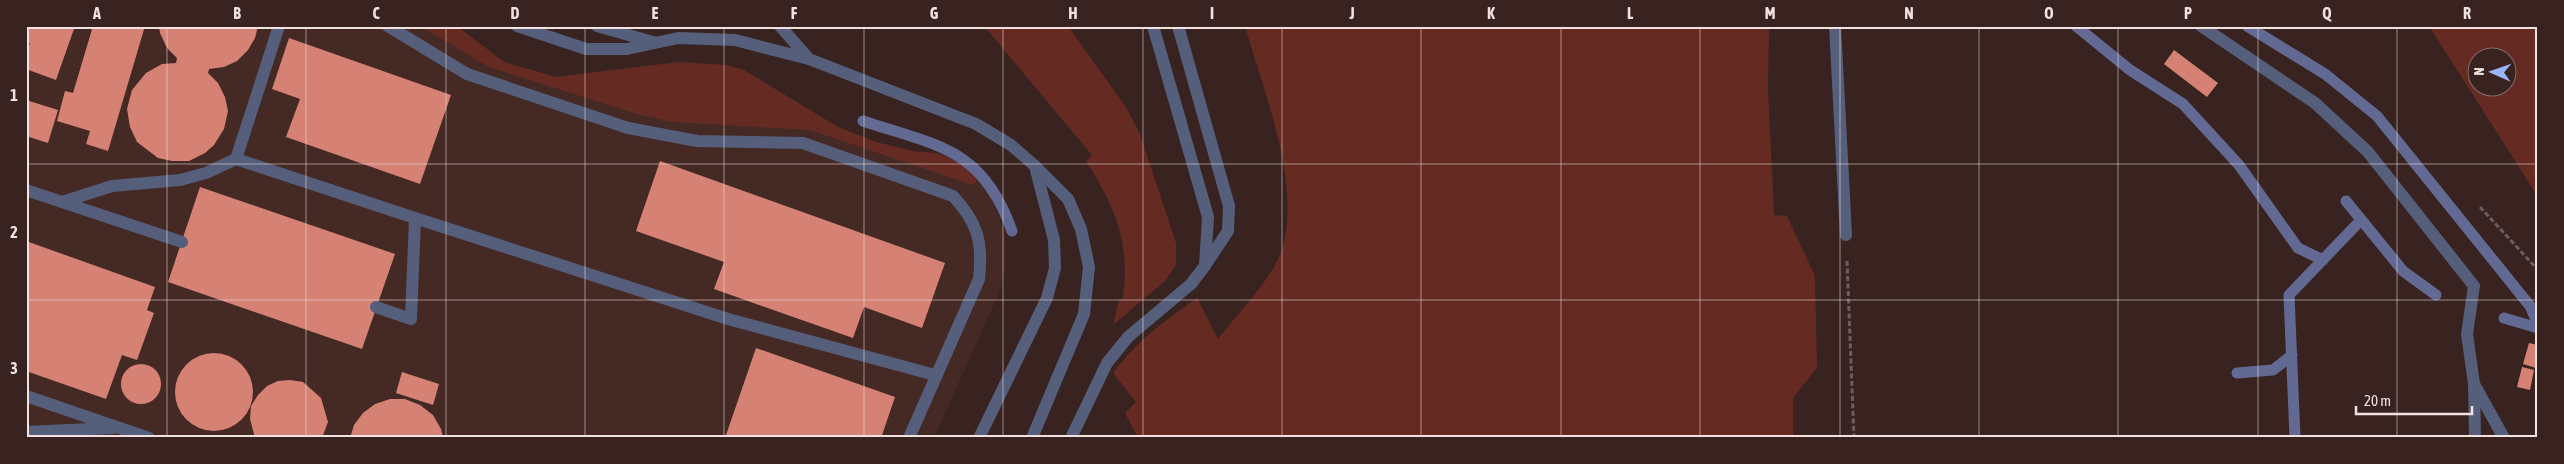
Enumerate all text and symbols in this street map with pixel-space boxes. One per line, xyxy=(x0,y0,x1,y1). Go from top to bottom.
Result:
text: A xyxy=(92,4,101,22)
text: B xyxy=(233,4,241,22)
text: C xyxy=(372,4,380,22)
text: D xyxy=(511,4,520,22)
text: E xyxy=(652,4,659,22)
text: F xyxy=(791,4,798,22)
text: G xyxy=(930,4,939,22)
text: H xyxy=(1068,4,1078,22)
text: I xyxy=(1210,4,1214,22)
text: J xyxy=(1348,4,1355,22)
text: K xyxy=(1487,4,1495,22)
text: L xyxy=(1627,4,1634,22)
text: M xyxy=(1765,4,1775,22)
text: N xyxy=(1904,4,1914,22)
text: O xyxy=(2044,4,2054,22)
text: P xyxy=(2184,4,2192,22)
text: Q xyxy=(2322,4,2332,22)
text: R xyxy=(2463,4,2471,22)
north arrow xyxy=(2466,48,2516,98)
text: N xyxy=(2471,67,2487,76)
text: 1 xyxy=(10,86,18,104)
text: 2 xyxy=(10,223,18,241)
text: 3 xyxy=(10,359,18,377)
scale bar xyxy=(2356,384,2473,416)
text: 20 m xyxy=(2364,392,2391,409)

